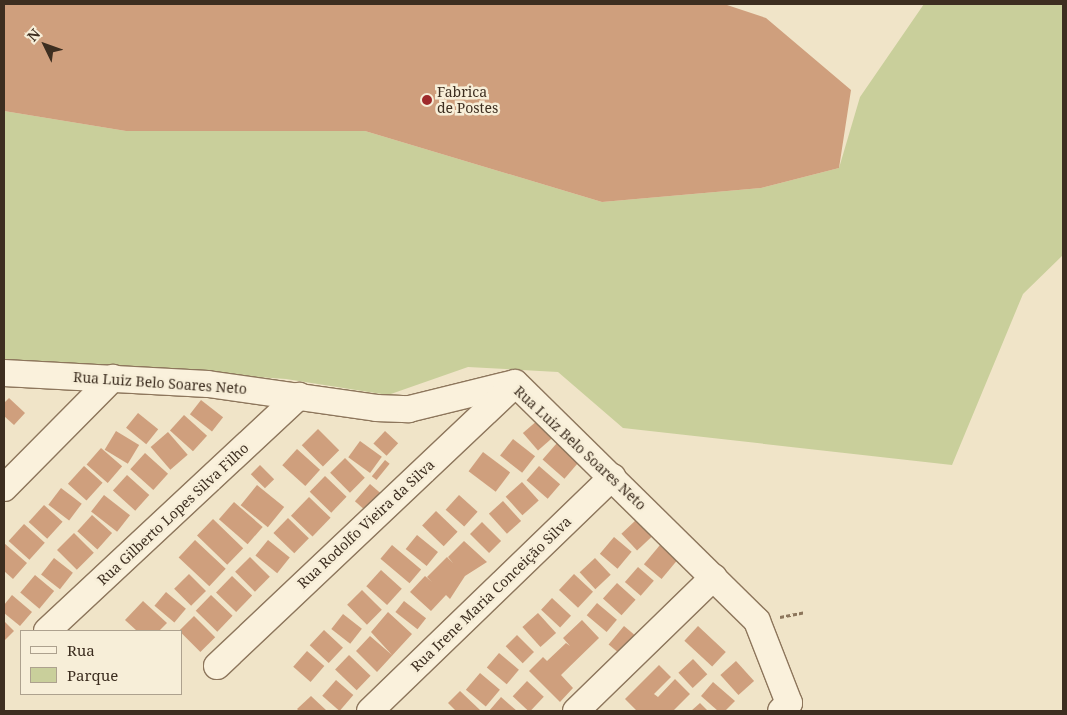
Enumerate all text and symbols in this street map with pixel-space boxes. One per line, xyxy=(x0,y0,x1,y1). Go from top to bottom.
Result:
north arrow xyxy=(20,20,70,70)
text: N xyxy=(23,24,44,45)
place label: Fabrica de Postes xyxy=(437,84,498,116)
marker: Fabrica de Postes xyxy=(421,94,433,106)
street label: Rua Luiz Belo Soares Neto xyxy=(73,369,247,397)
street label: Rua Luiz Belo Soares Neto xyxy=(511,383,649,513)
street label: Rua Gilberto Lopes Silva Filho xyxy=(94,439,252,589)
street label: Rua Rodolfo Vieira da Silva xyxy=(294,456,438,592)
street label: Rua Irene Maria Conceição Silva xyxy=(407,513,575,675)
legend xyxy=(20,630,182,695)
text: Rua xyxy=(67,640,95,660)
text: Parque xyxy=(67,665,118,685)

